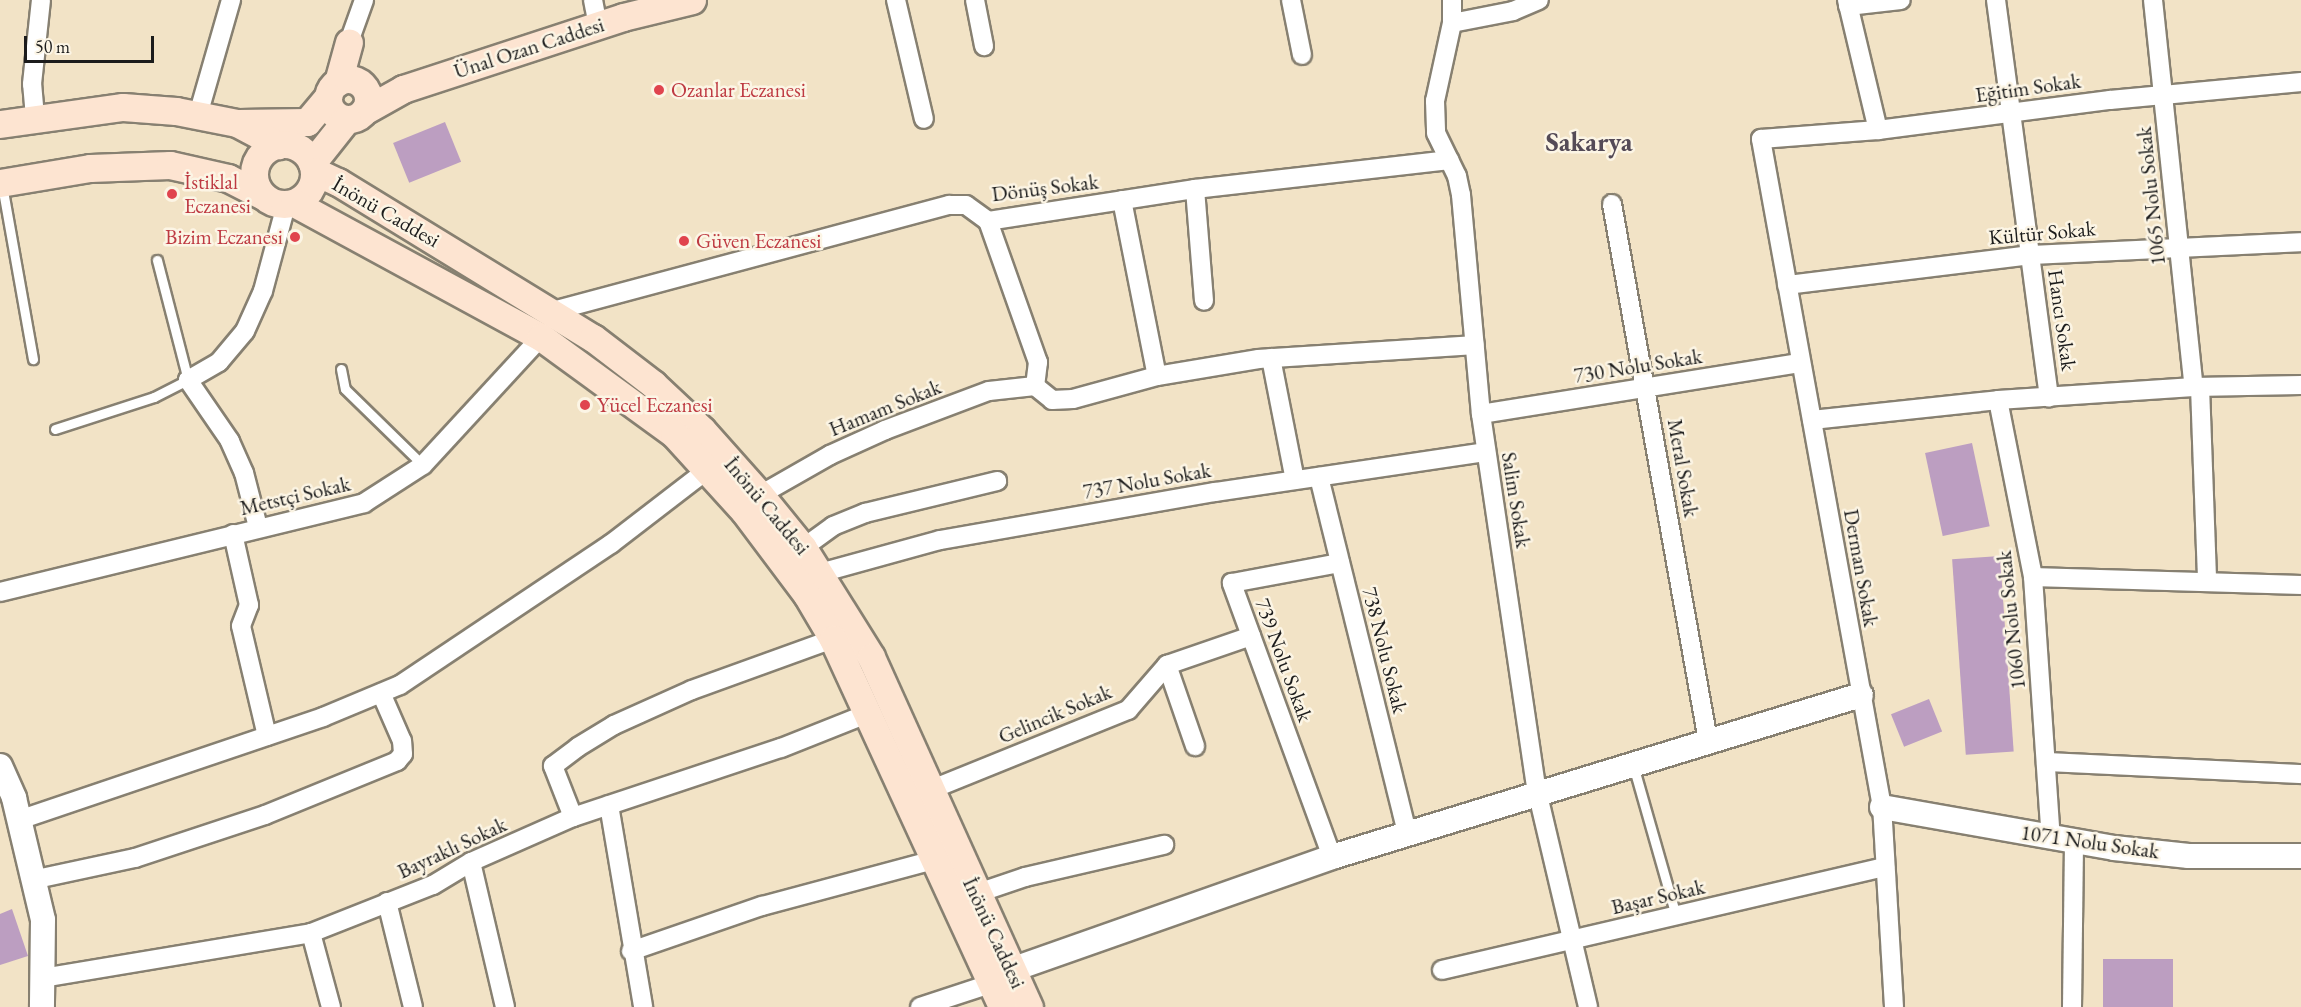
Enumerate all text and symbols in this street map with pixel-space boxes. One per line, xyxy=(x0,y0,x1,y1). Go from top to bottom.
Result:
street label: Ünal Ozan Caddesi xyxy=(451,12,607,84)
scale bar xyxy=(27,24,158,62)
text: 50 m xyxy=(35,35,70,58)
street label: Eğitim Sokak xyxy=(1974,68,2082,108)
place label: Ozanlar Eczanesi xyxy=(671,77,806,103)
marker: Ozanlar Eczanesi xyxy=(652,83,666,97)
street label: 1065 Nolu Sokak xyxy=(2131,125,2171,267)
district label: Sakarya xyxy=(1545,126,1633,158)
place label: İstiklal Eczanesi xyxy=(184,169,251,219)
street label: Dönüş Sokak xyxy=(990,169,1100,207)
street label: İnönü Caddesi xyxy=(328,171,444,253)
marker: İstiklal Eczanesi xyxy=(165,187,179,201)
street label: Kültür Sokak xyxy=(1988,216,2096,250)
place label: Bizim Eczanesi xyxy=(165,224,283,250)
place label: Güven Eczanesi xyxy=(696,228,821,254)
marker: Bizim Eczanesi xyxy=(288,230,302,244)
marker: Güven Eczanesi xyxy=(677,234,691,248)
street label: Hancı Sokak xyxy=(2042,268,2082,372)
street label: 730 Nolu Sokak xyxy=(1572,343,1704,389)
street label: Hamam Sokak xyxy=(825,374,945,442)
place label: Yücel Eczanesi xyxy=(597,392,713,418)
marker: Yücel Eczanesi xyxy=(578,398,592,412)
street label: Meral Sokak xyxy=(1662,417,1704,519)
street label: Salim Sokak xyxy=(1496,450,1536,550)
street label: İnönü Caddesi xyxy=(719,452,815,560)
street label: 737 Nolu Sokak xyxy=(1081,457,1213,505)
street label: Metstçi Sokak xyxy=(237,471,353,521)
street label: Derman Sokak xyxy=(1838,507,1884,629)
street label: 1060 Nolu Sokak xyxy=(1991,549,2031,691)
street label: 738 Nolu Sokak xyxy=(1357,584,1413,716)
street label: 739 Nolu Sokak xyxy=(1250,595,1318,725)
street label: Gelincik Sokak xyxy=(995,679,1115,749)
street label: Bayraklı Sokak xyxy=(394,812,510,884)
street label: 1071 Nolu Sokak xyxy=(2019,820,2161,864)
street label: İnönü Caddesi xyxy=(957,873,1031,993)
street label: Başar Sokak xyxy=(1609,874,1707,920)

